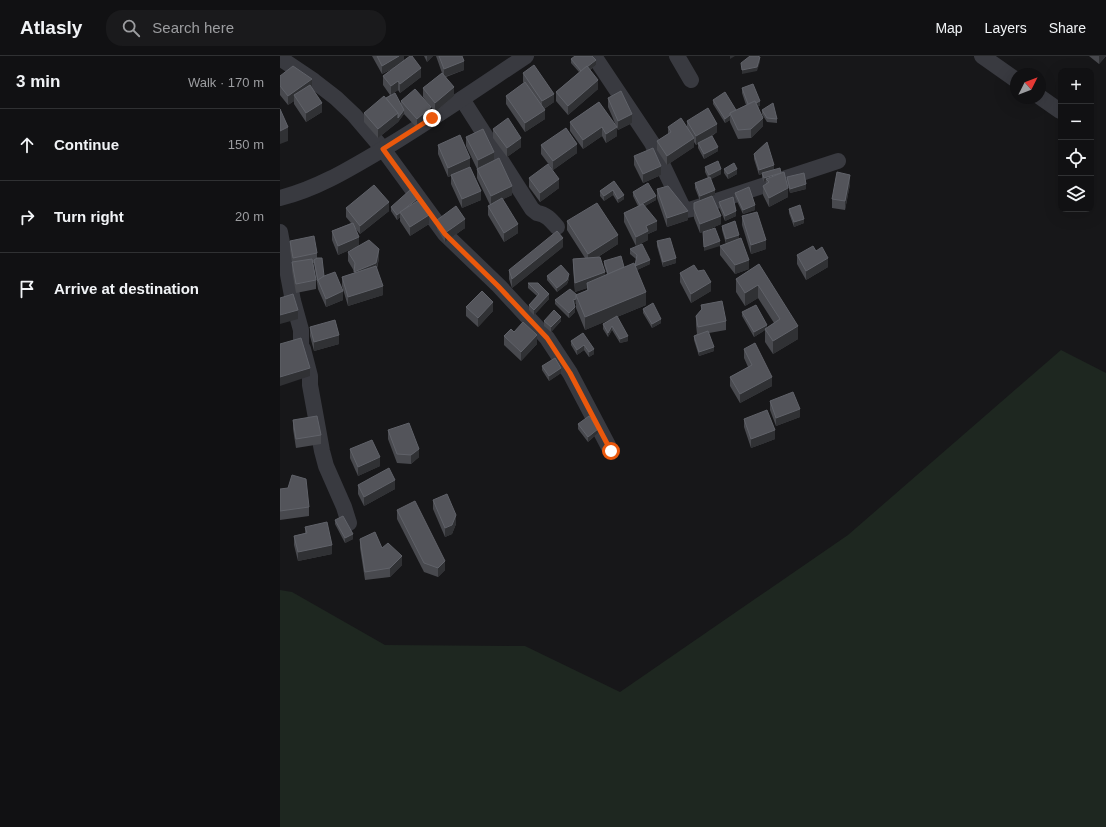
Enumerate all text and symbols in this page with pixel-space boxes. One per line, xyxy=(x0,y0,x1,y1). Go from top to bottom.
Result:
search box xyxy=(106,10,386,46)
text: Atlasly xyxy=(20,17,82,38)
icon: search xyxy=(120,17,142,39)
text: Search here xyxy=(152,19,234,36)
text: Map xyxy=(935,20,963,36)
text: Layers xyxy=(985,20,1027,36)
text: Share xyxy=(1049,20,1086,36)
north arrow xyxy=(1010,68,1046,104)
map controls xyxy=(1058,68,1094,212)
button: + xyxy=(1058,68,1094,104)
text: 3 min xyxy=(16,72,60,91)
text: Walk · 170 m xyxy=(188,75,264,90)
button: − xyxy=(1058,104,1094,140)
route end xyxy=(423,109,441,127)
icon: ahead xyxy=(16,134,38,156)
text: Continue xyxy=(54,136,119,153)
text: 150 m xyxy=(228,137,264,152)
button: locate xyxy=(1058,140,1094,176)
button: layers xyxy=(1058,176,1094,212)
icon: right xyxy=(16,206,38,228)
text: Turn right xyxy=(54,208,124,225)
text: 20 m xyxy=(235,209,264,224)
icon: arrive xyxy=(16,278,38,300)
text: Arrive at destination xyxy=(54,280,199,297)
route start xyxy=(602,442,620,460)

